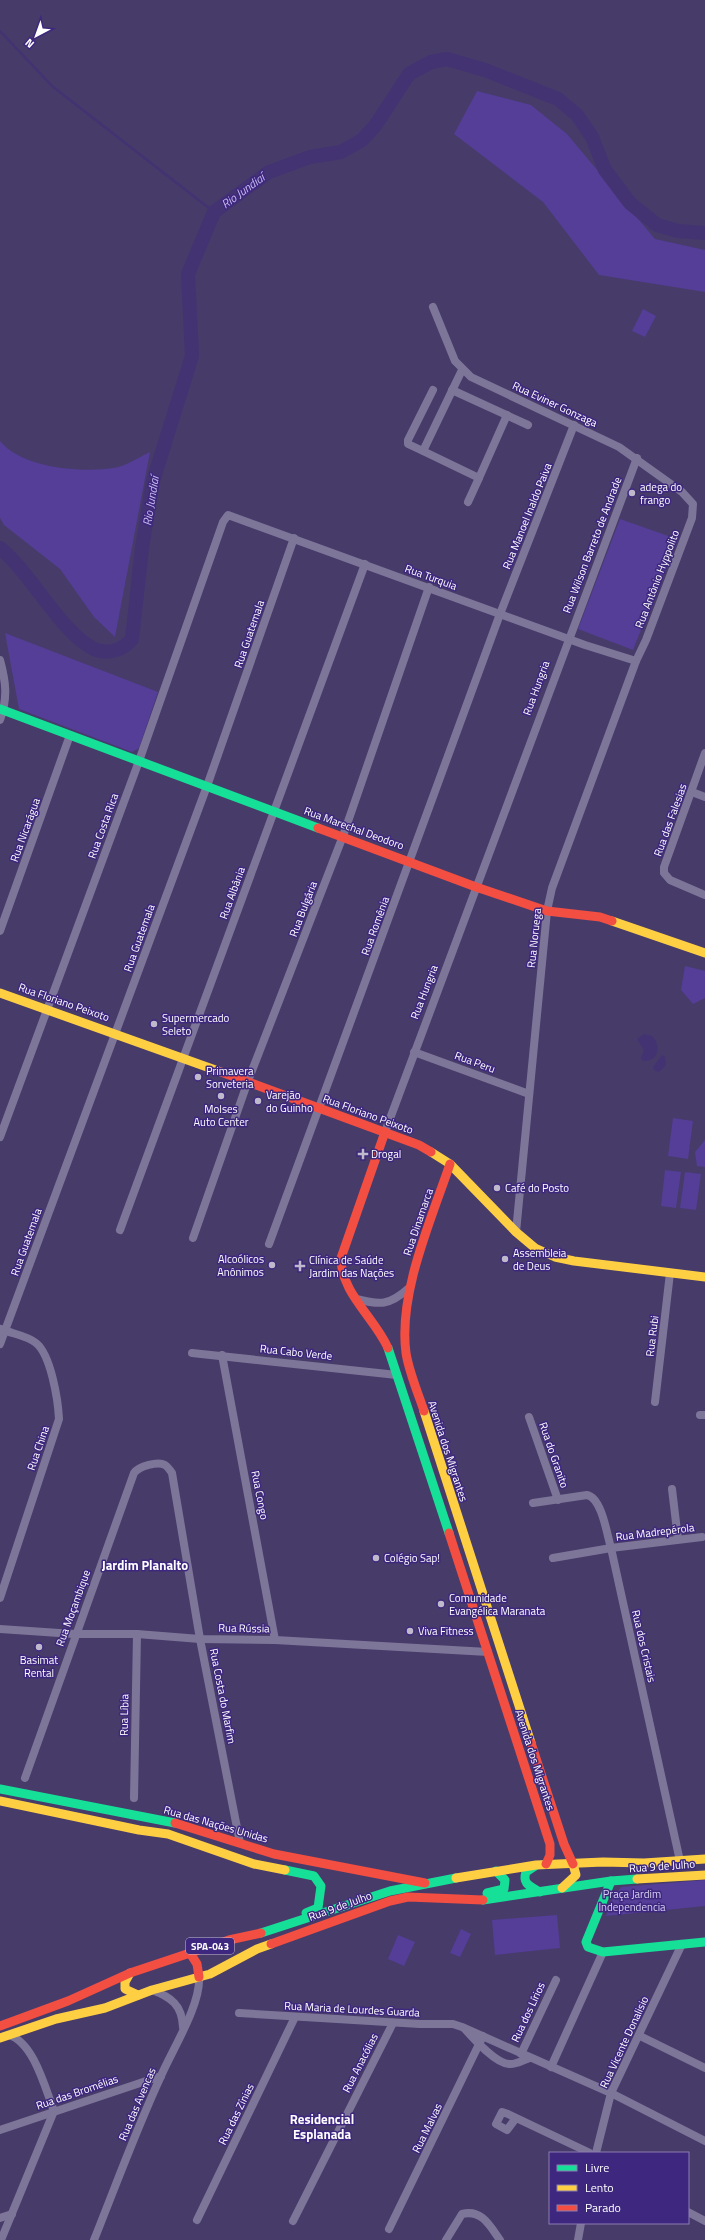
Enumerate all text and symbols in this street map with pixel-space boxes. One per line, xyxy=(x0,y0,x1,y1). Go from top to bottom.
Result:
north arrow xyxy=(16,16,56,56)
text: N xyxy=(21,35,38,52)
water label: Rio Jundiaí xyxy=(217,166,271,213)
street label: Rua Eviner Gonzaga xyxy=(510,377,601,431)
street label: Rua Manoel Inaldo Paiva xyxy=(498,460,556,572)
water label: Rio Jundiaí xyxy=(137,471,164,527)
street label: Rua Wilson Barreto de Andrade xyxy=(559,474,626,615)
place label: adega do frango xyxy=(640,479,682,508)
marker: adega do frango xyxy=(627,488,637,498)
street label: Rua Antônio Hyppolito xyxy=(631,527,683,630)
street label: Rua Turquia xyxy=(403,560,460,594)
street label: Rua Guatemala xyxy=(230,597,268,670)
street label: Rua Hungria xyxy=(519,658,553,718)
street label: Rua das Falesias xyxy=(649,781,691,859)
street label: Rua Costa Rica xyxy=(84,791,122,861)
street label: Rua Nicarágua xyxy=(6,795,44,864)
street label: Rua Marechal Deodoro xyxy=(302,802,406,854)
street label: Rua Albânia xyxy=(215,864,249,921)
street label: Rua Bulgária xyxy=(285,878,321,939)
street label: Rua Romênia xyxy=(357,894,393,958)
street label: Rua Guatemala xyxy=(119,902,159,974)
street label: Rua Noruega xyxy=(523,907,545,969)
street label: Rua Hungria xyxy=(406,962,442,1022)
street label: Rua Floriano Peixoto xyxy=(16,979,112,1025)
place label: Supermercado Seleto xyxy=(162,1010,230,1039)
marker: Supermercado Seleto xyxy=(149,1019,159,1029)
street label: Rua Peru xyxy=(452,1047,498,1077)
place label: Primavera Sorveteria xyxy=(206,1063,254,1092)
marker: Primavera Sorveteria xyxy=(193,1072,203,1082)
place label: Varejão do Guinho xyxy=(266,1087,313,1116)
street label: Rua Floriano Peixoto xyxy=(321,1090,416,1138)
marker: MoIses Auto Center xyxy=(216,1091,226,1101)
marker: Varejão do Guinho xyxy=(253,1096,263,1106)
place label: MoIses Auto Center xyxy=(193,1101,249,1130)
place label: Drogal xyxy=(371,1146,401,1162)
marker: Drogal xyxy=(358,1149,368,1159)
place label: Café do Posto xyxy=(505,1180,569,1196)
marker: Café do Posto xyxy=(492,1183,502,1193)
street label: Rua Dinamarca xyxy=(399,1186,437,1258)
street label: Rua Guatemala xyxy=(6,1206,46,1278)
place label: Assembleia de Deus xyxy=(513,1245,567,1274)
place label: Alcoólicos Anônimos xyxy=(217,1251,264,1280)
place label: Clínica de Saúde Jardim das Nações xyxy=(309,1252,394,1281)
marker: Assembleia de Deus xyxy=(500,1254,510,1264)
marker: Alcoólicos Anônimos xyxy=(267,1260,277,1270)
marker: Clínica de Saúde Jardim das Nações xyxy=(294,1260,306,1272)
street label: Rua Rubi xyxy=(642,1315,662,1357)
street label: Rua Cabo Verde xyxy=(259,1340,333,1364)
street label: Avenida dos Migrantes xyxy=(424,1398,472,1504)
street label: Rua do Granito xyxy=(535,1420,573,1490)
street label: Rua China xyxy=(23,1423,53,1472)
street label: Rua Congo xyxy=(247,1469,273,1521)
street label: Rua Madrepérola xyxy=(615,1519,696,1545)
place label: Colégio Sap! xyxy=(384,1550,440,1566)
marker: Colégio Sap! xyxy=(371,1553,381,1563)
district label: Jardim Planalto xyxy=(102,1555,188,1575)
street label: Rua Moçambique xyxy=(52,1567,94,1649)
place label: Comunidade Evangélica Maranata xyxy=(449,1590,546,1619)
marker: Comunidade Evangélica Maranata xyxy=(436,1599,446,1609)
street label: Rua dos Cristais xyxy=(628,1608,660,1684)
street label: Rua Rússia xyxy=(218,1620,270,1636)
place label: Viva Fitness xyxy=(418,1623,474,1639)
marker: Viva Fitness xyxy=(405,1626,415,1636)
marker: Basimat Rental xyxy=(34,1642,44,1652)
street label: Rua Costa do Marfim xyxy=(206,1647,240,1745)
place label: Basimat Rental xyxy=(20,1652,58,1681)
street label: Rua Líbia xyxy=(116,1693,132,1736)
street label: Avenida dos Migrantes xyxy=(511,1707,559,1813)
street label: Rua das Nações Unidas xyxy=(162,1801,270,1847)
street label: Rua 9 de Julho xyxy=(628,1856,696,1876)
park label: Praça Jardim Independencia xyxy=(598,1886,666,1915)
street label: Rua 9 de Julho xyxy=(306,1887,374,1925)
road number: SPA-043 xyxy=(186,1938,234,1954)
street label: Rua dos Lírios xyxy=(507,1979,549,2045)
street label: Rua Vicente Donalisio xyxy=(596,1993,652,2091)
street label: Rua Maria de Lourdes Guarda xyxy=(284,1997,421,2021)
street label: Rua Anacólias xyxy=(338,2031,382,2095)
street label: Rua das Avencas xyxy=(114,2065,160,2143)
street label: Rua das Bromélias xyxy=(34,2070,120,2114)
street label: Rua das Zínias xyxy=(214,2081,258,2147)
street label: Rua Malvas xyxy=(408,2100,446,2156)
district label: Residencial Esplanada xyxy=(290,2109,354,2144)
legend xyxy=(549,2152,689,2224)
text: Livre xyxy=(585,2158,609,2177)
text: Lento xyxy=(585,2178,614,2197)
text: Parado xyxy=(585,2198,621,2217)

